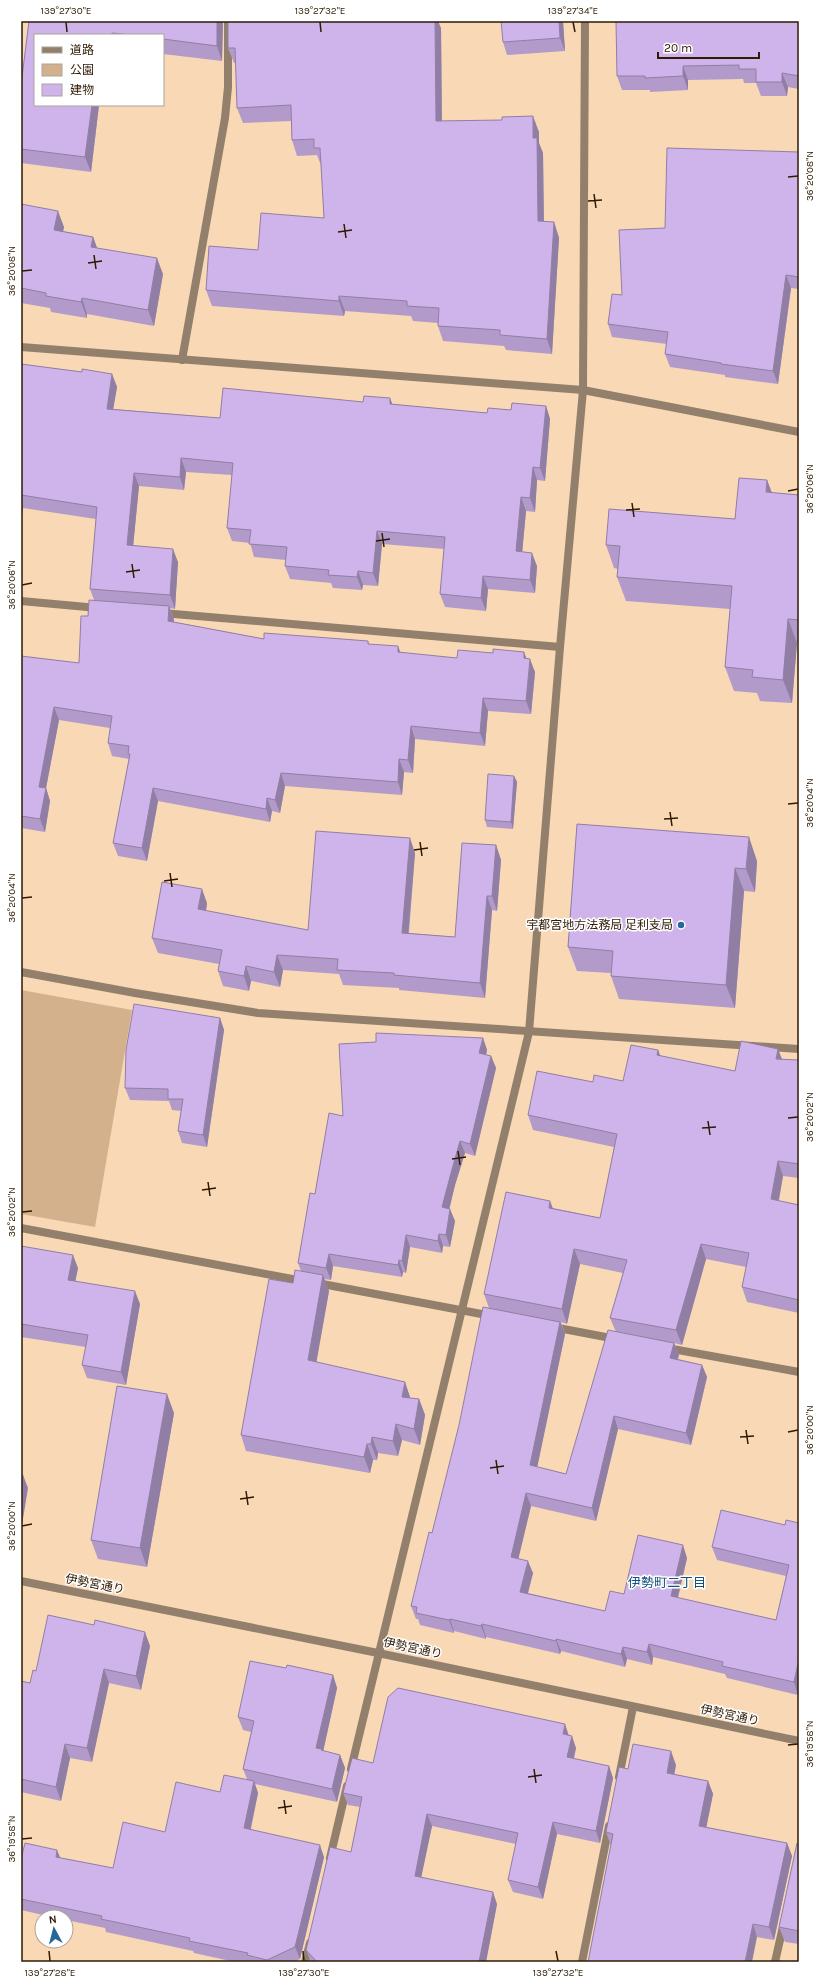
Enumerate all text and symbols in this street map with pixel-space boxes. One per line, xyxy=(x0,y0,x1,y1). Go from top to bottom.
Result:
text: 139°27'30"E xyxy=(41,5,91,17)
text: 139°27'32"E xyxy=(295,5,345,17)
text: 139°27'34"E xyxy=(548,5,598,17)
legend xyxy=(34,34,164,106)
scale bar xyxy=(658,34,759,60)
text: 20 m xyxy=(664,41,692,55)
text: 道路 xyxy=(70,43,94,57)
text: 公園 xyxy=(70,63,94,77)
text: 建物 xyxy=(70,83,94,97)
text: 36°20'08"N xyxy=(804,151,816,201)
text: 36°20'08"N xyxy=(6,246,18,296)
text: 36°20'06"N xyxy=(804,464,816,514)
text: 36°20'06"N xyxy=(6,560,18,610)
text: 36°20'04"N xyxy=(804,778,816,828)
text: 36°20'04"N xyxy=(6,873,18,923)
place label: 宇都宮地方法務局 足利支局 xyxy=(526,918,673,932)
marker: 宇都宮地方法務局 足利支局 xyxy=(676,920,686,930)
text: 36°20'02"N xyxy=(804,1092,816,1142)
text: 36°20'02"N xyxy=(6,1187,18,1237)
text: 36°20'00"N xyxy=(804,1405,816,1455)
text: 36°20'00"N xyxy=(6,1501,18,1551)
street label: 伊勢宮通り xyxy=(64,1571,126,1597)
district label: 伊勢町二丁目 xyxy=(628,1575,706,1590)
street label: 伊勢宮通り xyxy=(382,1635,444,1661)
street label: 伊勢宮通り xyxy=(699,1702,761,1728)
text: 36°19'58"N xyxy=(804,1720,816,1768)
text: 36°19'58"N xyxy=(6,1815,18,1863)
north arrow xyxy=(34,1909,74,1949)
text: N xyxy=(48,1913,58,1927)
text: 139°27'28"E xyxy=(25,1967,75,1979)
text: 139°27'30"E xyxy=(279,1967,329,1979)
text: 139°27'32"E xyxy=(533,1967,583,1979)

